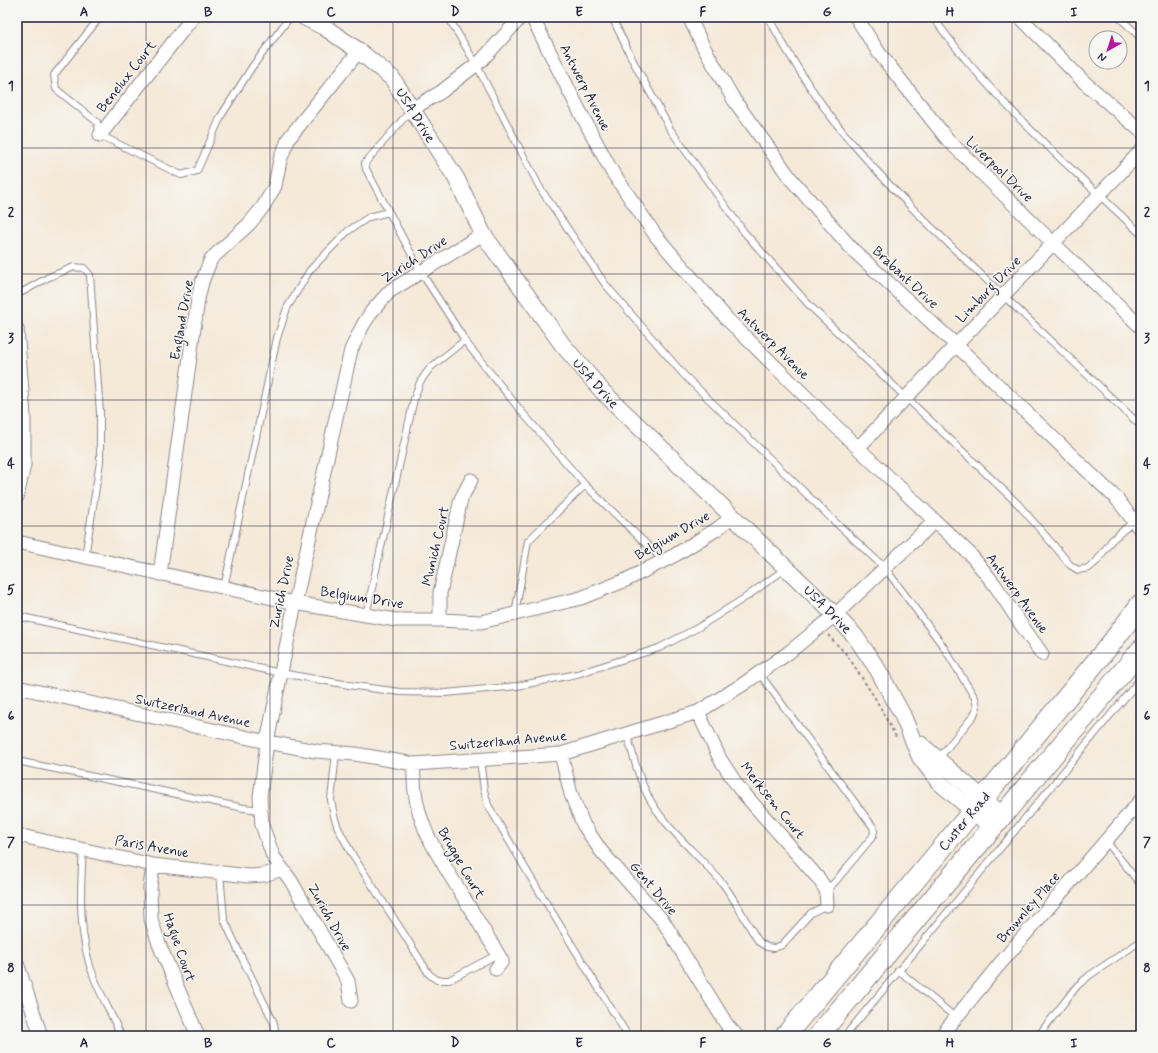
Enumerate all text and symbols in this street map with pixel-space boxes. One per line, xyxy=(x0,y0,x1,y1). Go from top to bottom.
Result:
text: A xyxy=(80,4,88,21)
text: B xyxy=(204,4,213,21)
text: C xyxy=(326,4,336,21)
text: D xyxy=(451,4,460,21)
text: E xyxy=(575,4,583,21)
text: F xyxy=(700,4,707,21)
text: G xyxy=(823,4,832,21)
text: H xyxy=(946,4,955,21)
text: I xyxy=(1071,4,1078,21)
north arrow xyxy=(1088,30,1128,70)
street label: Benelux Court xyxy=(93,36,161,116)
street label: Antwerp Avenue xyxy=(556,41,615,134)
text: N xyxy=(1095,49,1110,65)
text: 1 xyxy=(8,78,14,95)
text: 1 xyxy=(1144,78,1150,95)
street label: USA Drive xyxy=(391,85,439,146)
street label: Liverpool Drive xyxy=(962,133,1037,207)
text: 2 xyxy=(8,204,15,221)
text: 2 xyxy=(1144,204,1151,221)
street label: Zurich Drive xyxy=(378,232,451,288)
street label: Brabant Drive xyxy=(868,242,942,313)
street label: Limburg Drive xyxy=(952,252,1027,328)
street label: England Drive xyxy=(166,279,200,362)
street label: Antwerp Avenue xyxy=(733,304,814,384)
text: 3 xyxy=(8,330,14,347)
text: 3 xyxy=(1144,330,1150,347)
street label: USA Drive xyxy=(568,355,623,413)
text: 4 xyxy=(7,456,15,473)
text: 4 xyxy=(1143,456,1151,473)
street label: Munich Court xyxy=(418,504,454,588)
street label: Belgium Drive xyxy=(632,507,714,565)
street label: Antwerp Avenue xyxy=(982,550,1053,638)
street label: Zurich Drive xyxy=(265,554,299,631)
text: 5 xyxy=(7,582,15,599)
street label: USA Drive xyxy=(799,582,855,638)
text: 5 xyxy=(1143,582,1151,599)
street label: Belgium Drive xyxy=(319,583,405,614)
street label: Switzerland Avenue xyxy=(133,690,252,732)
text: 6 xyxy=(8,708,15,725)
text: 6 xyxy=(1144,708,1151,725)
street label: Switzerland Avenue xyxy=(449,727,568,755)
street label: Merksem Court xyxy=(736,759,809,843)
street label: Custer Road xyxy=(935,788,995,855)
street label: Brugge Court xyxy=(433,825,489,904)
street label: Paris Avenue xyxy=(113,832,191,862)
text: 7 xyxy=(7,834,15,851)
text: 7 xyxy=(1143,834,1151,851)
street label: Gent Drive xyxy=(625,858,681,919)
street label: Brownley Place xyxy=(993,869,1064,947)
street label: Zurich Drive xyxy=(303,880,355,954)
street label: Hague Court xyxy=(157,910,199,985)
text: 8 xyxy=(7,960,15,977)
text: 8 xyxy=(1143,960,1151,977)
text: A xyxy=(80,1035,88,1052)
text: B xyxy=(204,1035,213,1052)
text: C xyxy=(326,1035,336,1052)
text: D xyxy=(451,1035,460,1052)
text: E xyxy=(575,1035,583,1052)
text: F xyxy=(700,1035,707,1052)
text: G xyxy=(823,1035,832,1052)
text: H xyxy=(946,1035,955,1052)
text: I xyxy=(1071,1035,1078,1052)

